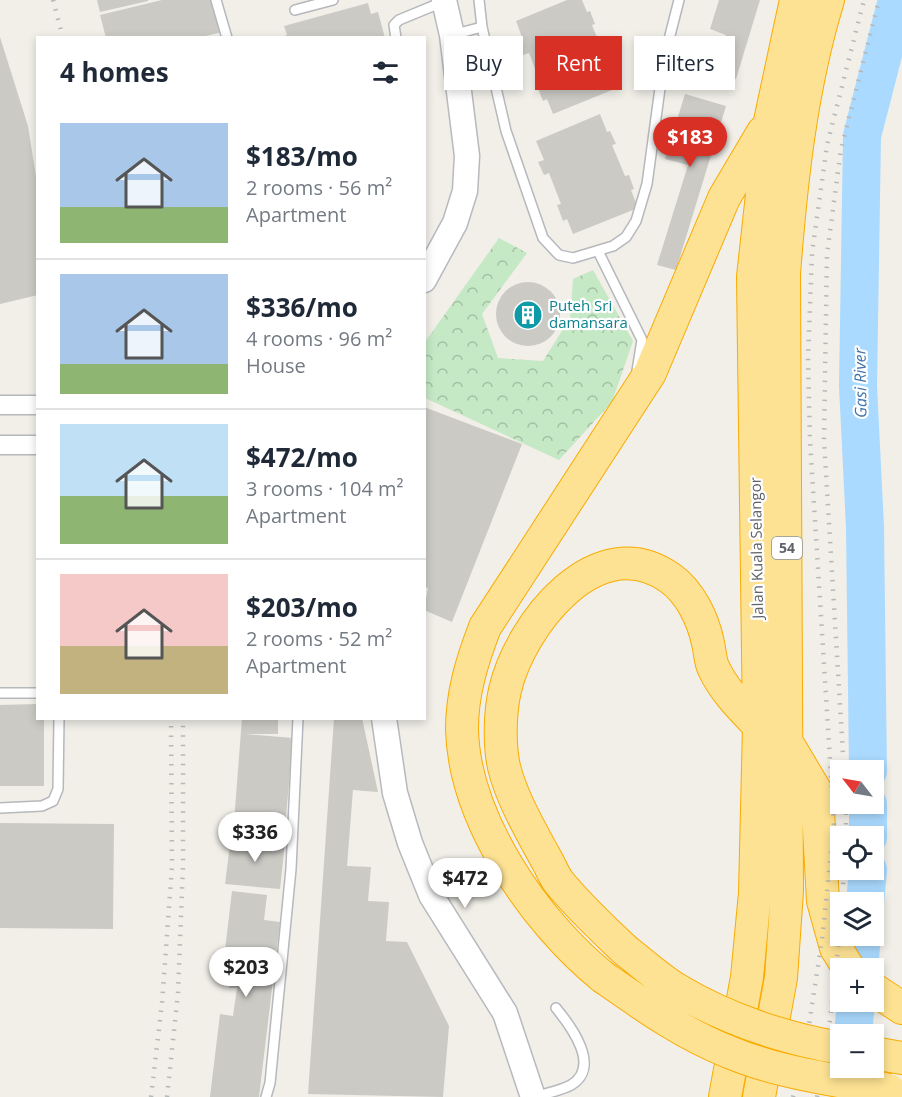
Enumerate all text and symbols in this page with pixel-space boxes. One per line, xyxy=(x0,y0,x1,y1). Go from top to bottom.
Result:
chip: Buy xyxy=(444,36,523,90)
chip: Rent xyxy=(535,36,622,90)
chip: Filters xyxy=(634,36,735,90)
text: 4 homes xyxy=(60,54,169,90)
icon: filters xyxy=(369,56,402,89)
pin: $183 xyxy=(654,117,726,168)
text: $183 xyxy=(667,123,713,150)
text: $183/mo xyxy=(246,138,358,174)
icon: home xyxy=(108,147,180,219)
text: 2 rooms · 56 m² xyxy=(246,174,392,201)
text: Apartment xyxy=(246,201,346,228)
text: $336/mo xyxy=(246,289,358,325)
place label: Puteh Sri damansara xyxy=(549,295,628,332)
icon: home xyxy=(108,298,180,370)
building icon: Puteh Sri damansara xyxy=(512,299,544,331)
text: 4 rooms · 96 m² xyxy=(246,325,392,352)
water label: Gasi River xyxy=(848,347,872,418)
text: House xyxy=(246,352,306,379)
text: $472/mo xyxy=(246,439,358,475)
icon: home xyxy=(108,448,180,520)
text: 3 rooms · 104 m² xyxy=(246,475,404,502)
street label: Jalan Kuala Selangor xyxy=(745,477,767,621)
text: Apartment xyxy=(246,502,346,529)
road number: 54 xyxy=(772,537,802,559)
text: $203/mo xyxy=(246,589,358,625)
icon: home xyxy=(108,598,180,670)
text: 2 rooms · 52 m² xyxy=(246,625,392,652)
text: Apartment xyxy=(246,652,346,679)
north arrow xyxy=(830,760,884,814)
map controls xyxy=(830,760,884,1078)
pin: $336 xyxy=(219,812,291,863)
text: $336 xyxy=(232,818,278,845)
button: locate xyxy=(830,826,884,880)
pin: $472 xyxy=(429,858,501,909)
text: $472 xyxy=(442,864,488,891)
button: layers xyxy=(830,892,884,946)
pin: $203 xyxy=(210,947,282,998)
text: $203 xyxy=(223,953,269,980)
button: + xyxy=(830,958,884,1012)
button: − xyxy=(830,1024,884,1078)

